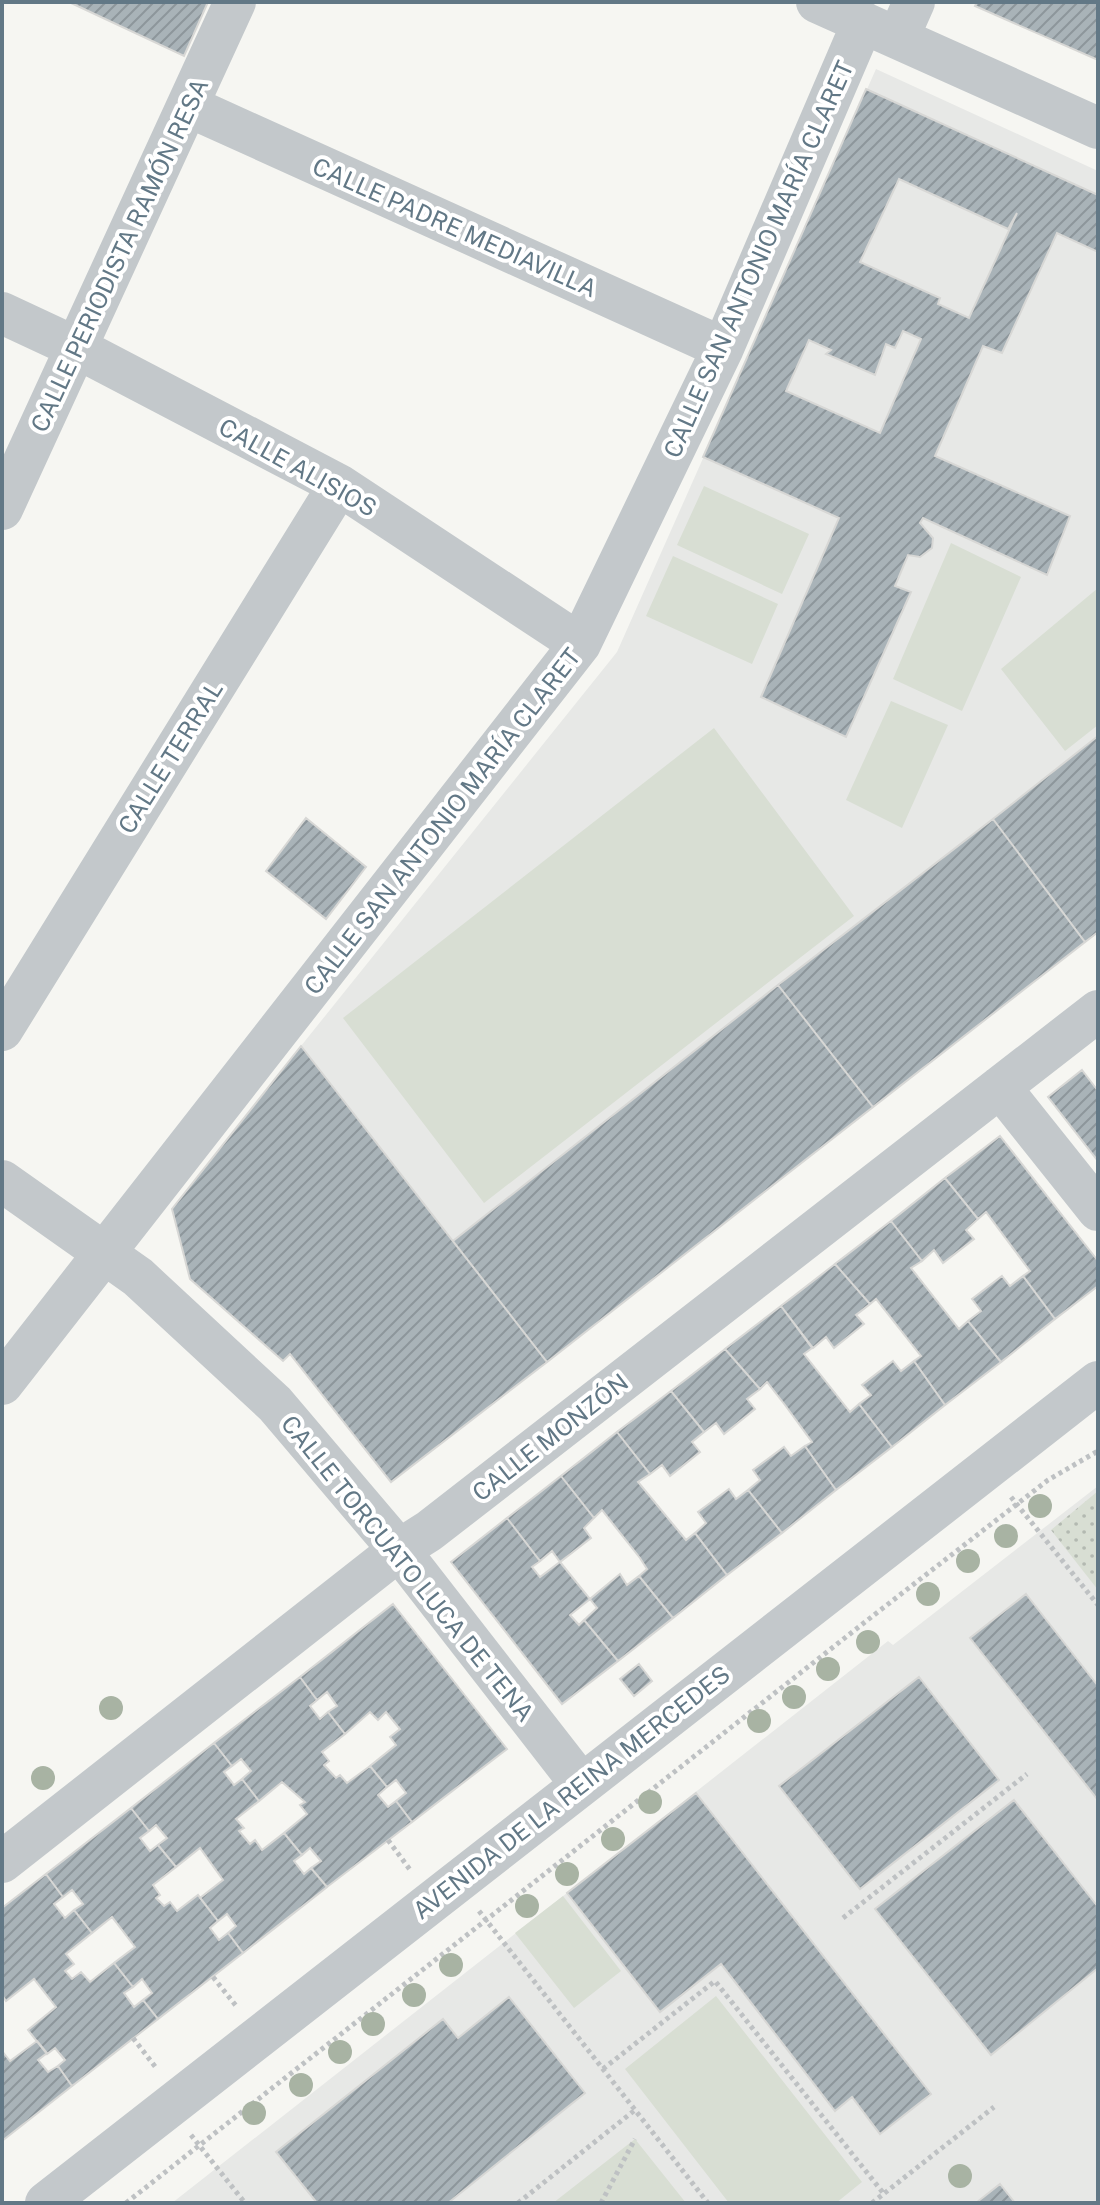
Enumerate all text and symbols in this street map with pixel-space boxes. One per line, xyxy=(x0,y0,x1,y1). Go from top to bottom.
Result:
street label: CALLE SAN ANTONIO MARÍA CLARET xyxy=(658,56,858,462)
street label: CALLE PERIODISTA RAMÓN RESA xyxy=(25,74,213,436)
street label: CALLE PADRE MEDIAVILLA xyxy=(308,152,602,302)
street label: CALLE ALISIOS xyxy=(214,412,382,522)
street label: CALLE SAN ANTONIO MARÍA CLARET xyxy=(298,642,586,1000)
street label: CALLE TERRAL xyxy=(112,676,228,838)
street label: CALLE MONZÓN xyxy=(467,1368,633,1506)
street label: CALLE TORCUATO LUCA DE TENA xyxy=(276,1409,540,1727)
street label: AVENIDA DE LA REINA MERCEDES xyxy=(407,1660,735,1924)

